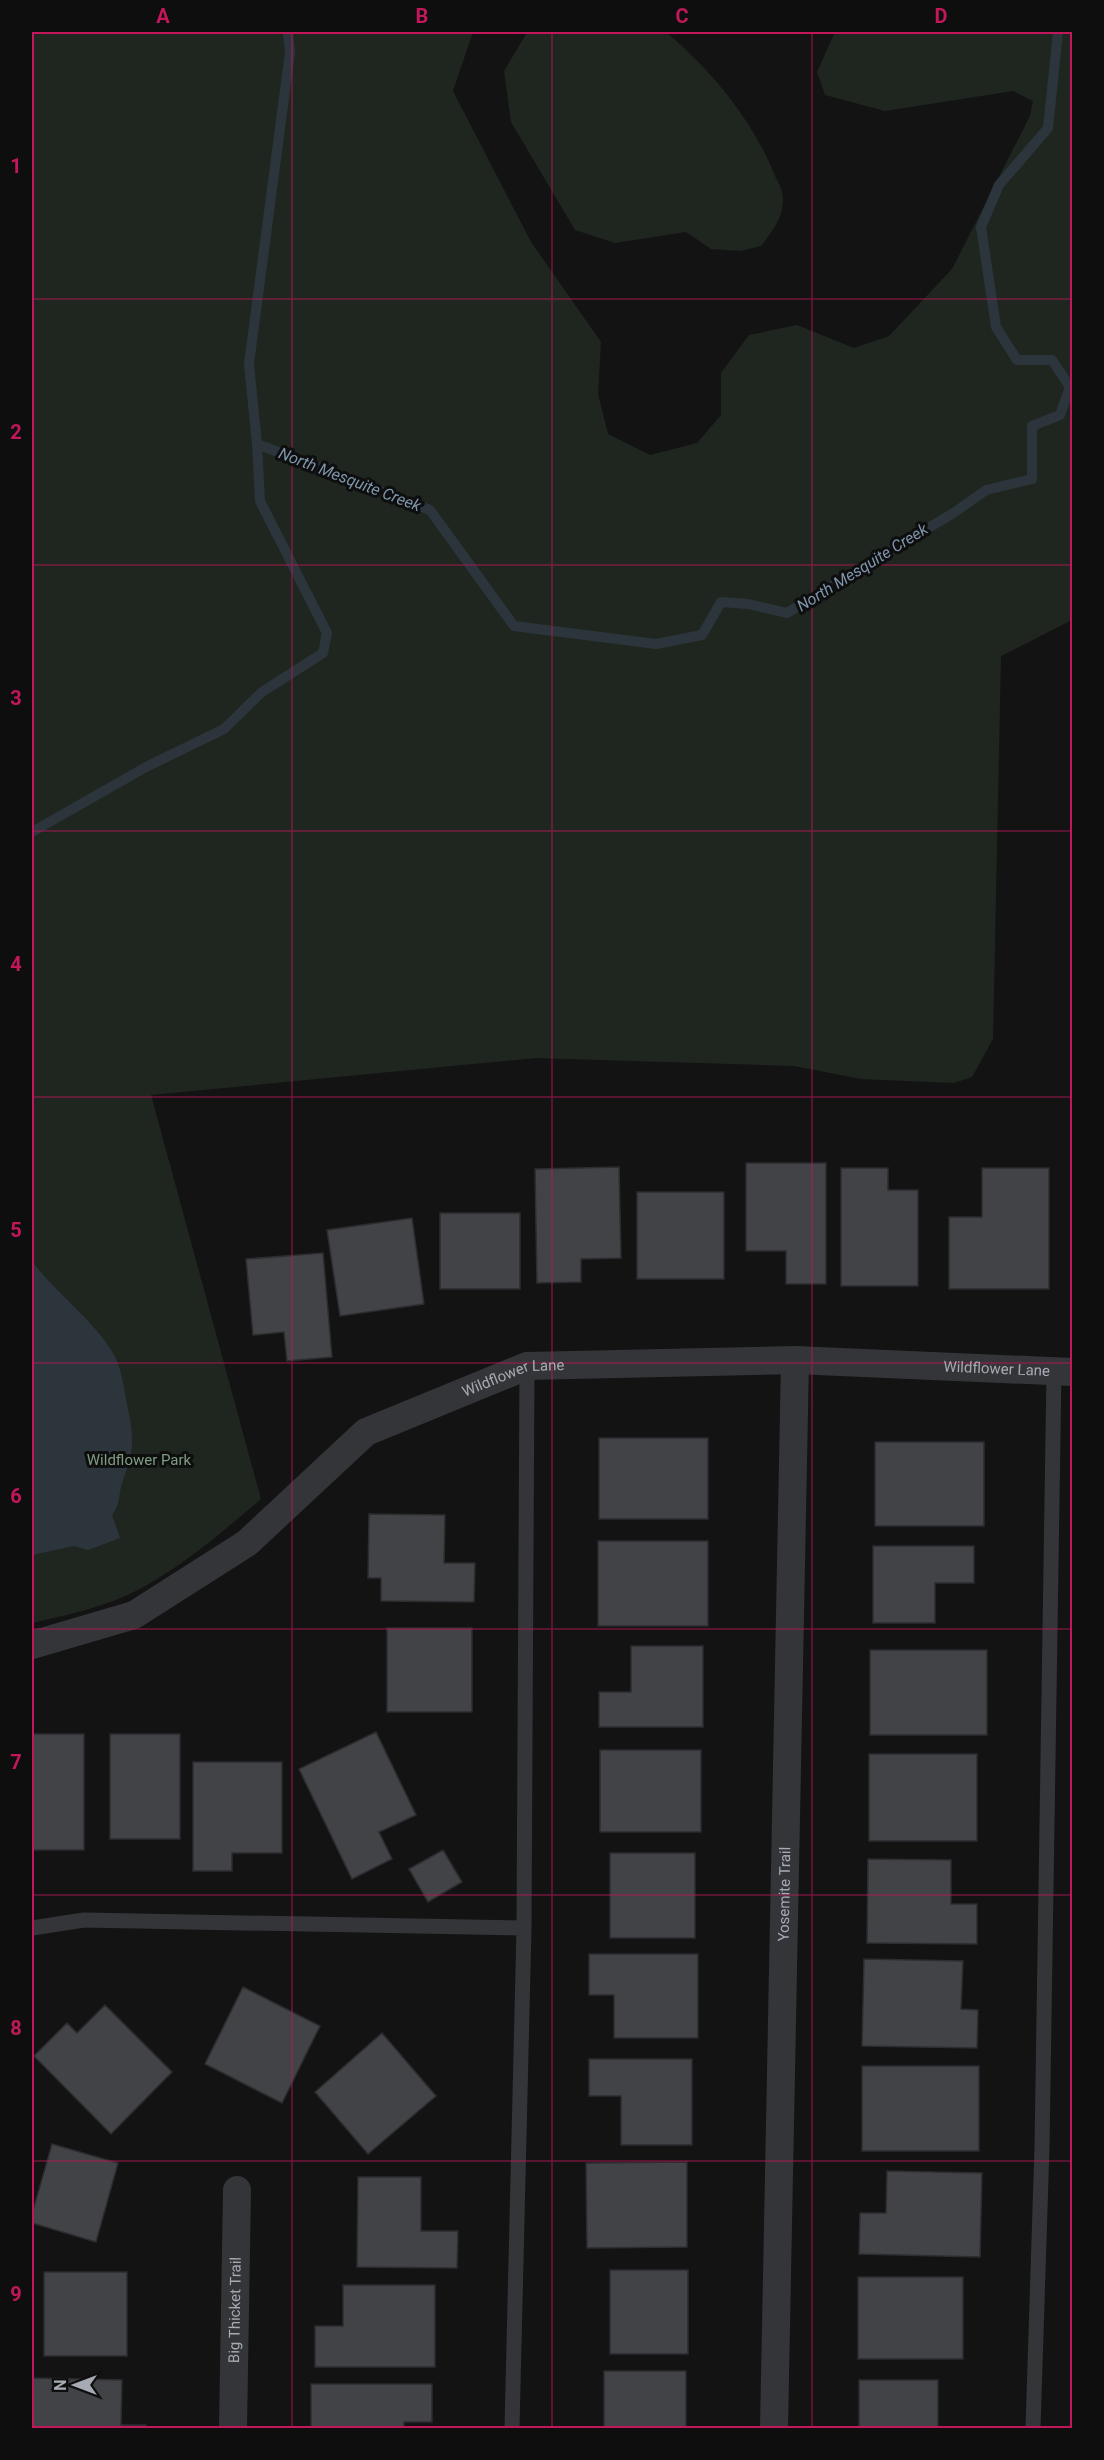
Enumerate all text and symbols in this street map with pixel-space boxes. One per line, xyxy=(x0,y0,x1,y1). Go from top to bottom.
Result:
text: A xyxy=(156,4,170,28)
text: B xyxy=(416,4,428,28)
text: C xyxy=(675,4,689,28)
text: D xyxy=(935,4,948,28)
text: 1 xyxy=(10,154,22,178)
text: 2 xyxy=(10,420,22,444)
water label: North Mesquite Creek xyxy=(276,444,425,516)
water label: North Mesquite Creek xyxy=(793,519,932,615)
text: 3 xyxy=(10,686,22,710)
text: 4 xyxy=(10,952,22,976)
text: 5 xyxy=(10,1218,22,1242)
street label: Wildflower Lane xyxy=(459,1356,565,1401)
street label: Wildflower Lane xyxy=(943,1357,1050,1380)
park label: Wildflower Park xyxy=(87,1451,192,1469)
text: 6 xyxy=(10,1484,22,1508)
text: 7 xyxy=(10,1750,22,1774)
street label: Yosemite Trail xyxy=(775,1847,794,1942)
text: 8 xyxy=(10,2016,22,2040)
street label: Big Thicket Trail xyxy=(225,2257,245,2363)
text: 9 xyxy=(10,2282,22,2306)
north arrow xyxy=(45,2355,105,2415)
text: N xyxy=(51,2379,70,2391)

